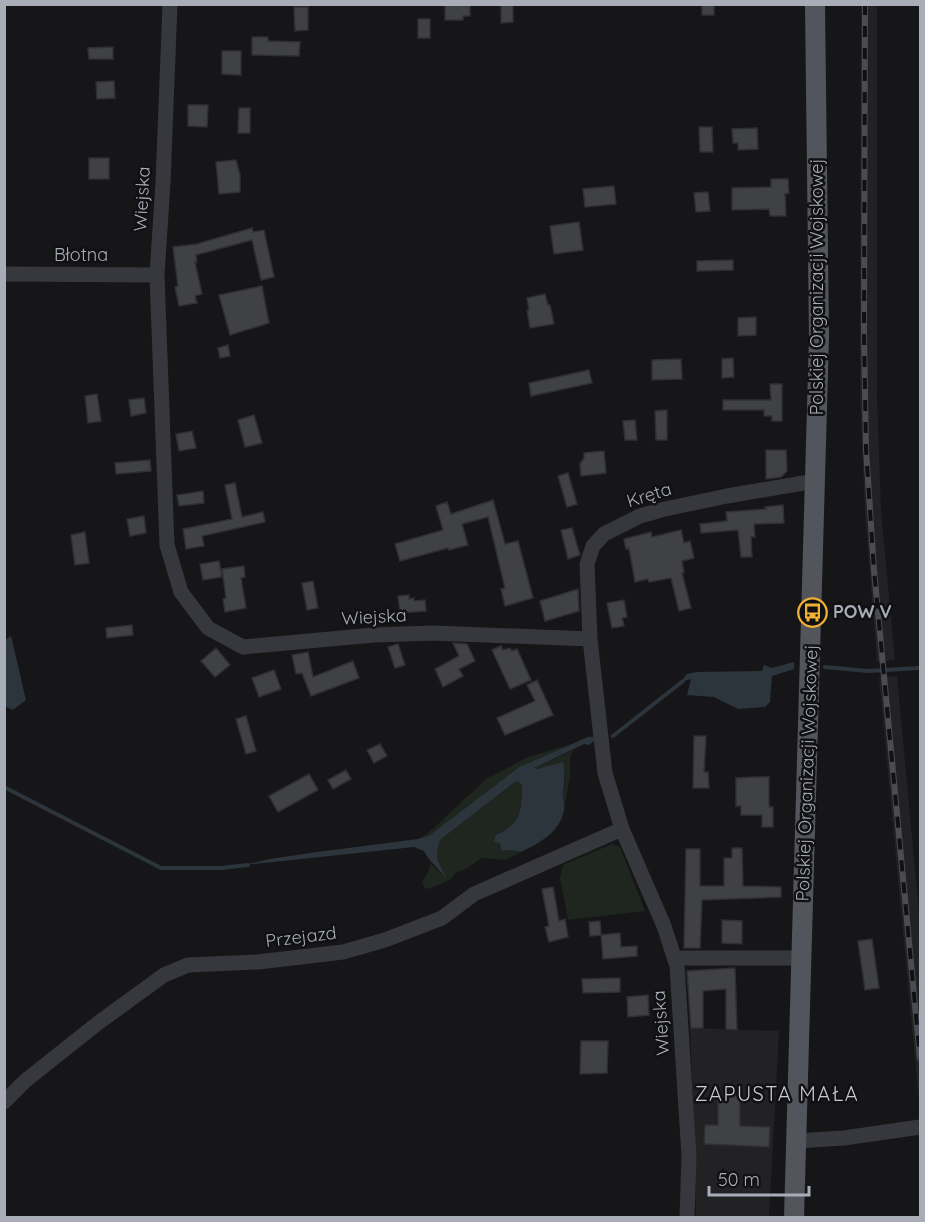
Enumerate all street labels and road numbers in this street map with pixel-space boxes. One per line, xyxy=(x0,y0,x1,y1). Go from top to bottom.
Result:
street label: Polskiej Organizacji Wojskowej xyxy=(805,159,828,415)
street label: Wiejska xyxy=(128,166,155,232)
street label: Błotna xyxy=(54,243,108,266)
street label: Kręta xyxy=(624,477,674,512)
street label: Wiejska xyxy=(341,603,407,630)
street label: Polskiej Organizacji Wojskowej xyxy=(791,644,822,902)
street label: Przejazd xyxy=(264,921,338,952)
street label: Wiejska xyxy=(647,990,674,1056)

